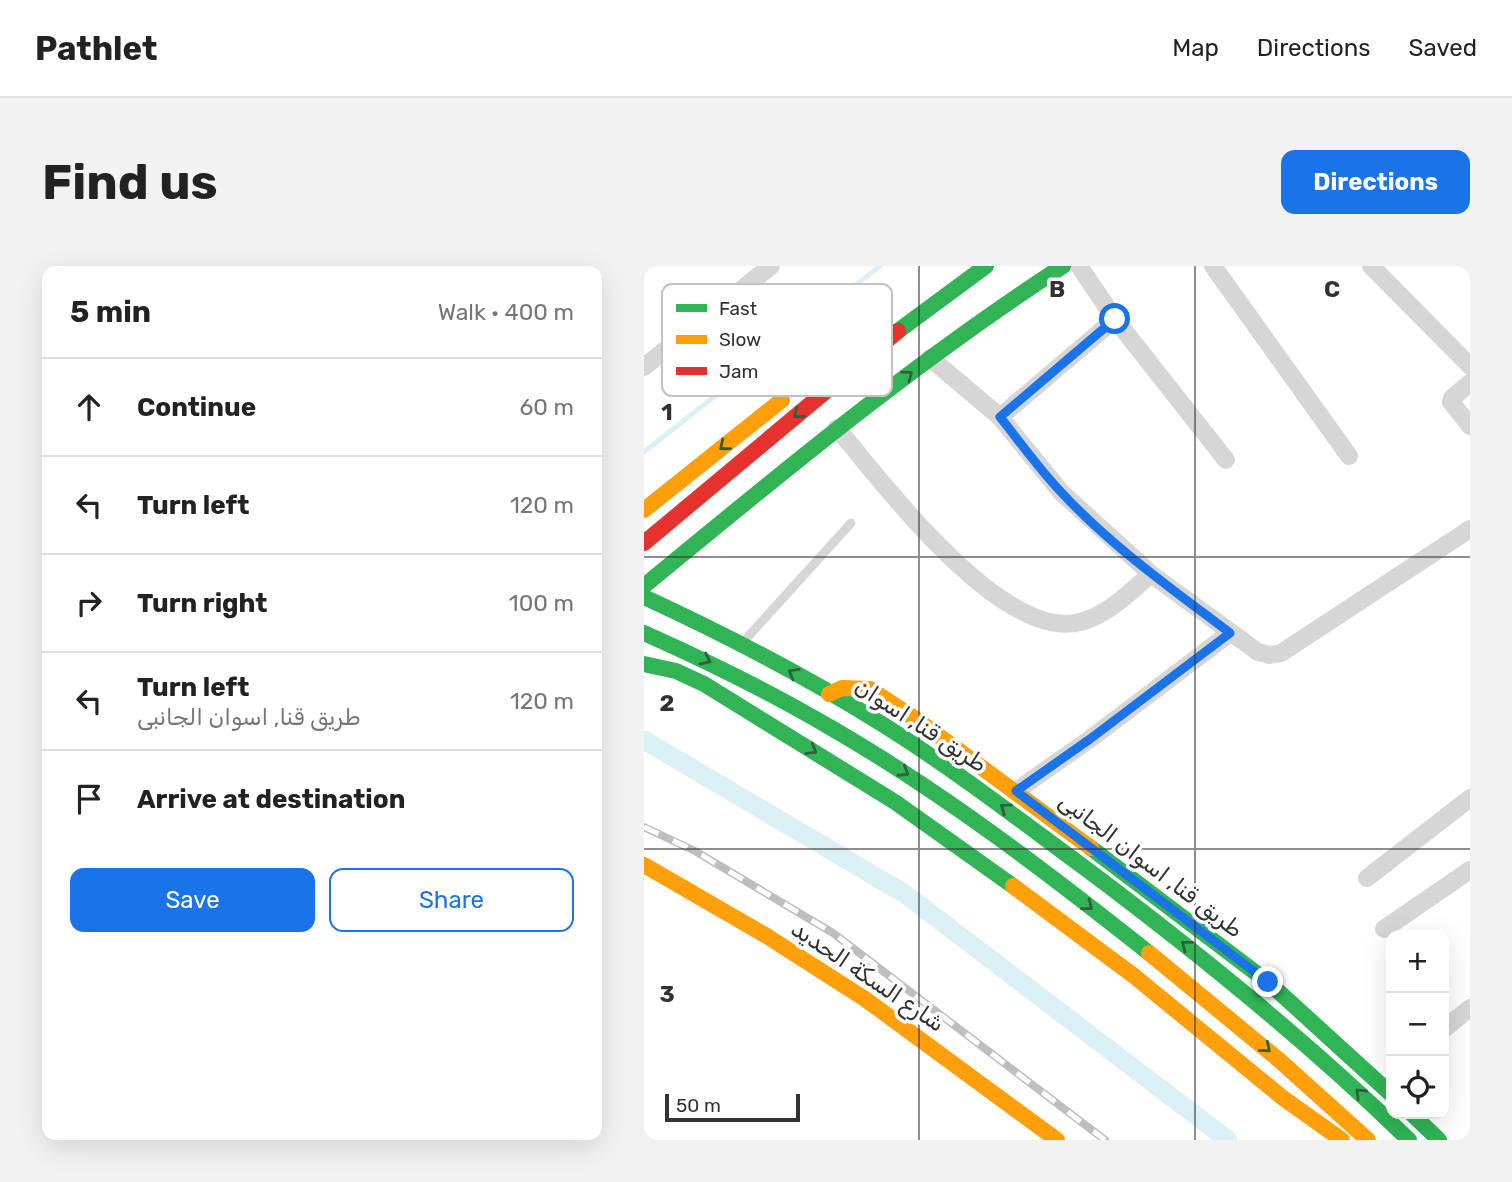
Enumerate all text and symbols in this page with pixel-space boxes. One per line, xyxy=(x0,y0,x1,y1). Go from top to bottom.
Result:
text: Pathlet xyxy=(35,29,158,68)
text: Map xyxy=(1172,34,1219,62)
text: Directions xyxy=(1257,34,1370,62)
text: Saved xyxy=(1408,34,1477,62)
button: Directions xyxy=(1281,150,1470,214)
text: Find us xyxy=(42,153,218,211)
text: B xyxy=(1049,275,1065,303)
text: C xyxy=(1324,275,1340,303)
legend xyxy=(662,284,892,396)
text: 5 min xyxy=(70,294,151,330)
text: Fast xyxy=(719,297,758,320)
text: Walk · 400 m xyxy=(438,298,574,326)
route start xyxy=(1099,303,1130,334)
text: Slow xyxy=(719,328,761,351)
text: Jam xyxy=(719,360,758,383)
one-way arrow xyxy=(900,371,912,383)
icon: ahead xyxy=(70,388,108,426)
text: Continue xyxy=(137,392,256,423)
text: 60 m xyxy=(519,393,574,421)
text: 1 xyxy=(661,398,673,426)
one-way arrow xyxy=(793,406,806,418)
one-way arrow xyxy=(720,437,732,450)
icon: left xyxy=(70,486,108,524)
text: Turn left xyxy=(137,490,249,521)
text: 120 m xyxy=(510,491,574,519)
icon: right xyxy=(70,584,108,622)
text: Turn right xyxy=(137,588,267,619)
text: 100 m xyxy=(509,589,574,617)
one-way arrow xyxy=(699,652,711,666)
one-way arrow xyxy=(787,668,800,681)
text: Turn left xyxy=(137,672,249,703)
street label: طريق قنا, اسوان xyxy=(850,672,992,778)
icon: left xyxy=(70,682,108,720)
text: 120 m xyxy=(510,687,574,715)
text: 2 xyxy=(660,689,674,717)
text: طريق قنا, اسوان الجانبى xyxy=(137,703,361,731)
one-way arrow xyxy=(805,742,818,755)
one-way arrow xyxy=(896,764,909,777)
icon: arrive xyxy=(70,780,108,818)
text: Arrive at destination xyxy=(137,784,405,815)
street label: طريق قنا, اسوان الجانبى xyxy=(1053,787,1249,943)
one-way arrow xyxy=(1000,804,1013,816)
button: Save xyxy=(70,868,315,932)
button: Share xyxy=(329,868,574,932)
one-way arrow xyxy=(1081,897,1093,910)
street label: شارع السكة الحديد xyxy=(785,914,950,1039)
map controls xyxy=(1386,930,1449,1119)
button: + xyxy=(1386,930,1449,993)
one-way arrow xyxy=(1182,941,1194,954)
route end xyxy=(1252,966,1283,997)
text: 3 xyxy=(659,980,675,1008)
button: − xyxy=(1386,993,1449,1056)
one-way arrow xyxy=(1259,1039,1271,1052)
button: locate xyxy=(1386,1056,1449,1119)
one-way arrow xyxy=(1355,1088,1368,1101)
scale bar xyxy=(665,1091,800,1123)
text: 50 m xyxy=(676,1094,721,1117)

